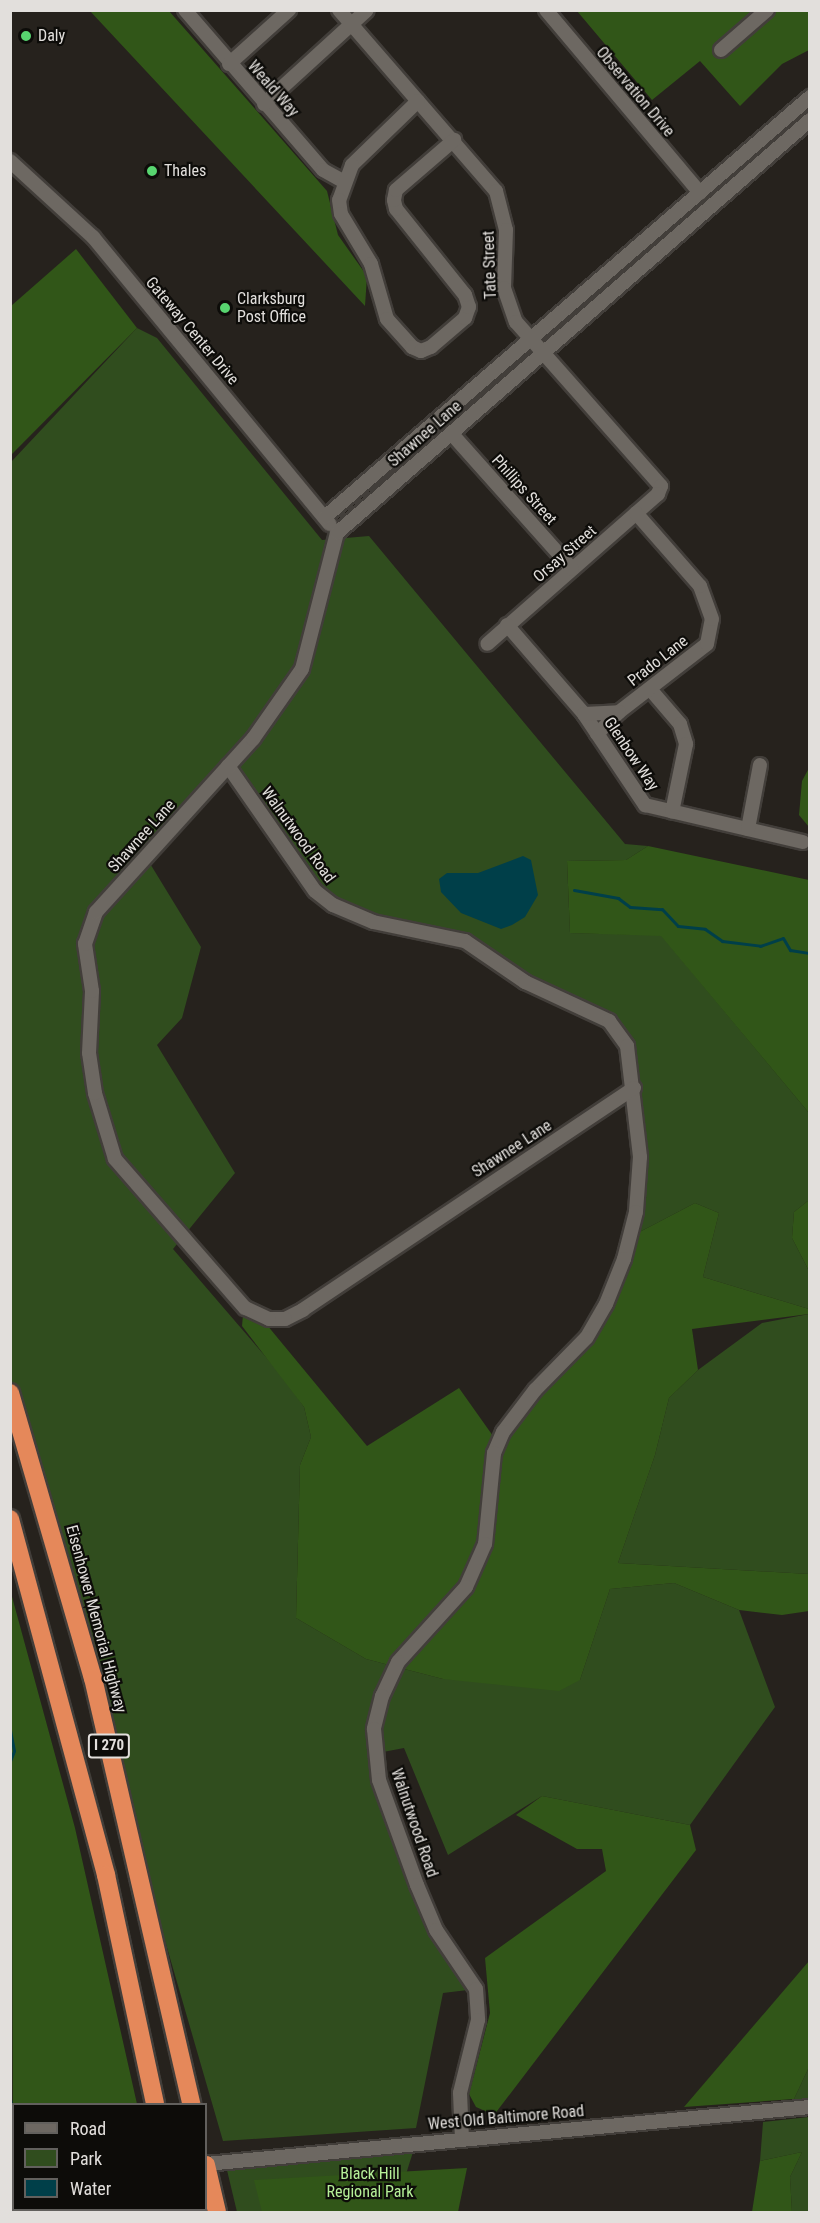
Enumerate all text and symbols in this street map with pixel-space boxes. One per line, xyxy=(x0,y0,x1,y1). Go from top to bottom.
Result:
place label: Daly xyxy=(38,26,65,46)
marker: Daly xyxy=(19,29,33,43)
street label: Observation Drive xyxy=(592,43,678,141)
street label: Weald Way xyxy=(243,57,303,121)
place label: Thales xyxy=(164,161,206,181)
marker: Thales xyxy=(145,164,159,178)
street label: Tate Street xyxy=(479,230,501,300)
street label: Gateway Center Drive xyxy=(141,273,243,389)
place label: Clarksburg Post Office xyxy=(237,289,306,327)
marker: Clarksburg Post Office xyxy=(218,301,232,315)
street label: Shawnee Lane xyxy=(384,397,466,471)
street label: Phillips Street xyxy=(488,451,560,529)
street label: Orsay Street xyxy=(530,521,600,587)
street label: Prado Lane xyxy=(624,631,692,691)
street label: Glenbow Way xyxy=(599,714,663,794)
street label: Walnutwood Road xyxy=(257,783,339,887)
street label: Shawnee Lane xyxy=(104,796,180,876)
street label: Shawnee Lane xyxy=(469,1116,555,1182)
street label: Eisenhower Memorial Highway xyxy=(62,1523,130,1715)
road number: I 270 xyxy=(86,1734,132,1758)
street label: Walnutwood Road xyxy=(386,1766,442,1880)
street label: West Old Baltimore Road xyxy=(427,2102,585,2134)
legend xyxy=(12,2103,207,2211)
text: Road xyxy=(70,2118,106,2139)
text: Park xyxy=(70,2148,102,2169)
park label: Black Hill Regional Park xyxy=(327,2164,413,2202)
text: Water xyxy=(70,2178,111,2199)

